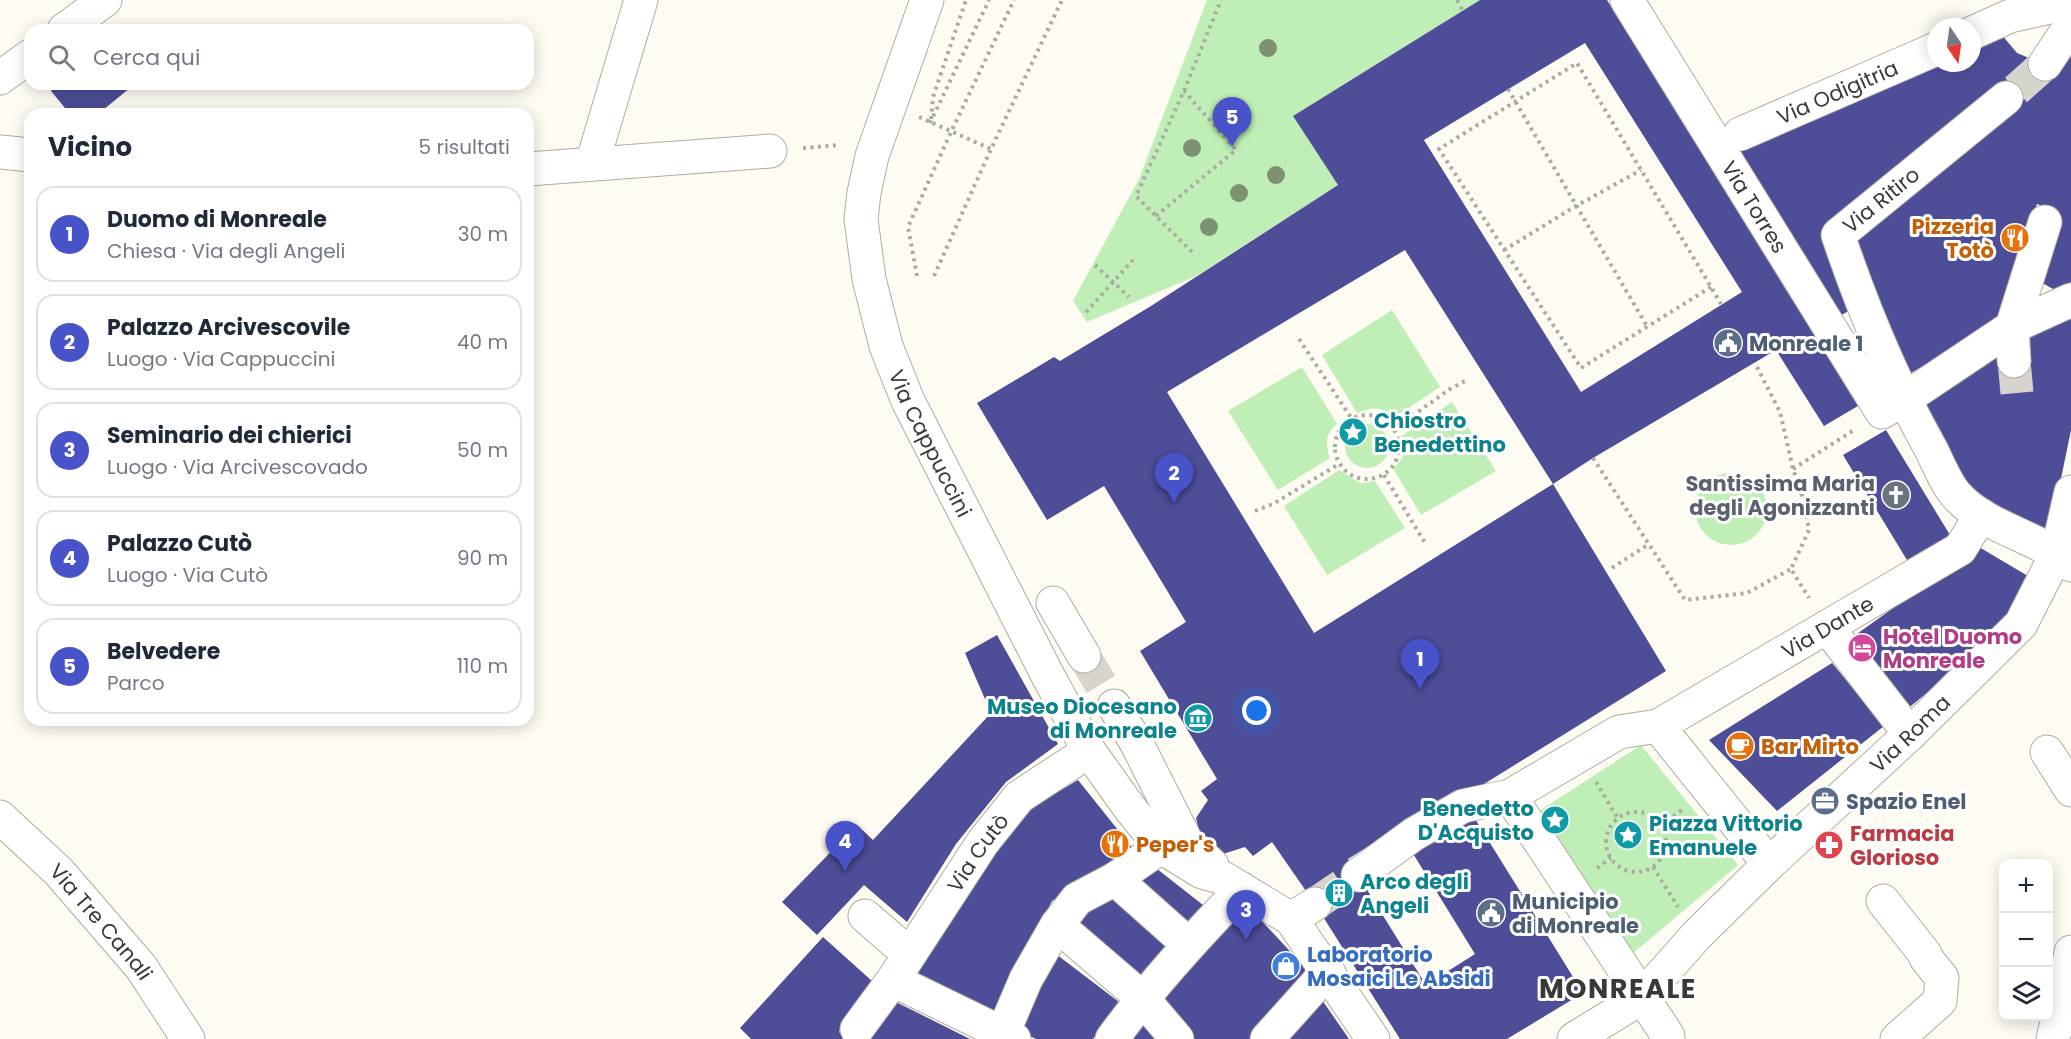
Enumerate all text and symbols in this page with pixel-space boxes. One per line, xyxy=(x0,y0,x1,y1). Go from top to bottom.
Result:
north arrow xyxy=(1927,18,1981,72)
search box xyxy=(24,24,534,90)
icon: search xyxy=(45,41,78,74)
text: Cerca qui xyxy=(93,42,200,73)
street label: Via Odigitria xyxy=(1772,53,1902,131)
pin: 5 xyxy=(1212,98,1252,147)
text: Vicino xyxy=(48,129,132,165)
text: 5 risultati xyxy=(419,133,510,161)
street label: Via Torres xyxy=(1715,155,1795,258)
street label: Via Ritiro xyxy=(1836,160,1926,240)
text: Duomo di Monreale xyxy=(107,204,327,235)
place label: Pizzeria Totò xyxy=(1911,212,1994,265)
text: 1 xyxy=(66,220,73,248)
text: 30 m xyxy=(458,220,508,248)
restaurant icon: Pizzeria Totò xyxy=(1999,222,2031,254)
text: Chiesa · Via degli Angeli xyxy=(107,237,345,265)
text: Palazzo Arcivescovile xyxy=(107,312,350,343)
public building icon: Monreale 1 xyxy=(1712,327,1744,359)
text: 2 xyxy=(64,328,75,356)
text: 40 m xyxy=(457,328,508,356)
place label: Monreale 1 xyxy=(1749,329,1863,358)
text: Luogo · Via Cappuccini xyxy=(107,345,336,373)
street label: Via Cappuccini xyxy=(882,365,979,522)
place label: Chiostro Benedettino xyxy=(1374,406,1506,459)
place icon: Chiostro Benedettino xyxy=(1337,416,1369,448)
text: Seminario dei chierici xyxy=(107,420,352,451)
text: 3 xyxy=(63,436,76,464)
text: 50 m xyxy=(457,436,508,464)
text: Luogo · Via Arcivescovado xyxy=(107,453,368,481)
pin: 2 xyxy=(1154,454,1194,503)
place label: Santissima Maria degli Agonizzanti xyxy=(1685,469,1875,522)
church icon: Santissima Maria degli Agonizzanti xyxy=(1880,479,1912,511)
text: Palazzo Cutò xyxy=(107,528,252,559)
text: 4 xyxy=(63,544,76,572)
text: 90 m xyxy=(457,544,508,572)
text: Luogo · Via Cutò xyxy=(107,561,268,589)
street label: Via Dante xyxy=(1776,588,1879,665)
place label: Hotel Duomo Monreale xyxy=(1883,622,2022,675)
hotel icon: Hotel Duomo Monreale xyxy=(1846,632,1878,664)
text: Belvedere xyxy=(107,636,220,667)
pin: 1 xyxy=(1400,640,1440,689)
text: 5 xyxy=(63,652,76,680)
text: 110 m xyxy=(457,652,508,680)
text: Parco xyxy=(107,669,165,697)
street label: Via Roma xyxy=(1863,688,1956,779)
place label: Museo Diocesano di Monreale xyxy=(987,692,1177,745)
your location xyxy=(1242,696,1271,725)
museum icon: Museo Diocesano di Monreale xyxy=(1182,702,1214,734)
cafe icon: Bar Mirto xyxy=(1724,730,1756,762)
place label: Bar Mirto xyxy=(1761,732,1859,761)
office icon: Spazio Enel xyxy=(1809,785,1841,817)
place label: Spazio Enel xyxy=(1846,787,1967,816)
place label: Benedetto D'Acquisto xyxy=(1418,794,1534,847)
place icon: Benedetto D'Acquisto xyxy=(1539,804,1571,836)
street label: Via Cutò xyxy=(940,807,1015,897)
place label: Piazza Vittorio Emanuele xyxy=(1649,809,1803,862)
place icon: Piazza Vittorio Emanuele xyxy=(1612,819,1644,851)
place label: Farmacia Glorioso xyxy=(1850,819,1954,872)
pin: 4 xyxy=(826,822,864,871)
restaurant icon: Peper's xyxy=(1099,828,1131,860)
pharmacy icon: Farmacia Glorioso xyxy=(1813,829,1845,861)
place label: Peper's xyxy=(1136,830,1215,859)
street label: Via Tre Canali xyxy=(44,856,160,985)
map controls xyxy=(1999,859,2053,1021)
button: + xyxy=(1999,859,2053,913)
place label: Arco degli Angeli xyxy=(1360,867,1469,920)
building icon: Arco degli Angeli xyxy=(1323,877,1355,909)
place label: Municipio di Monreale xyxy=(1512,887,1639,940)
pin: 3 xyxy=(1226,890,1266,940)
public building icon: Municipio di Monreale xyxy=(1475,897,1507,929)
button: − xyxy=(1999,913,2053,967)
place label: Laboratorio Mosaici Le Absidi xyxy=(1307,940,1491,993)
shop icon: Laboratorio Mosaici Le Absidi xyxy=(1270,950,1302,982)
button: layers xyxy=(1999,967,2053,1021)
district label: MONREALE xyxy=(1539,970,1697,1007)

